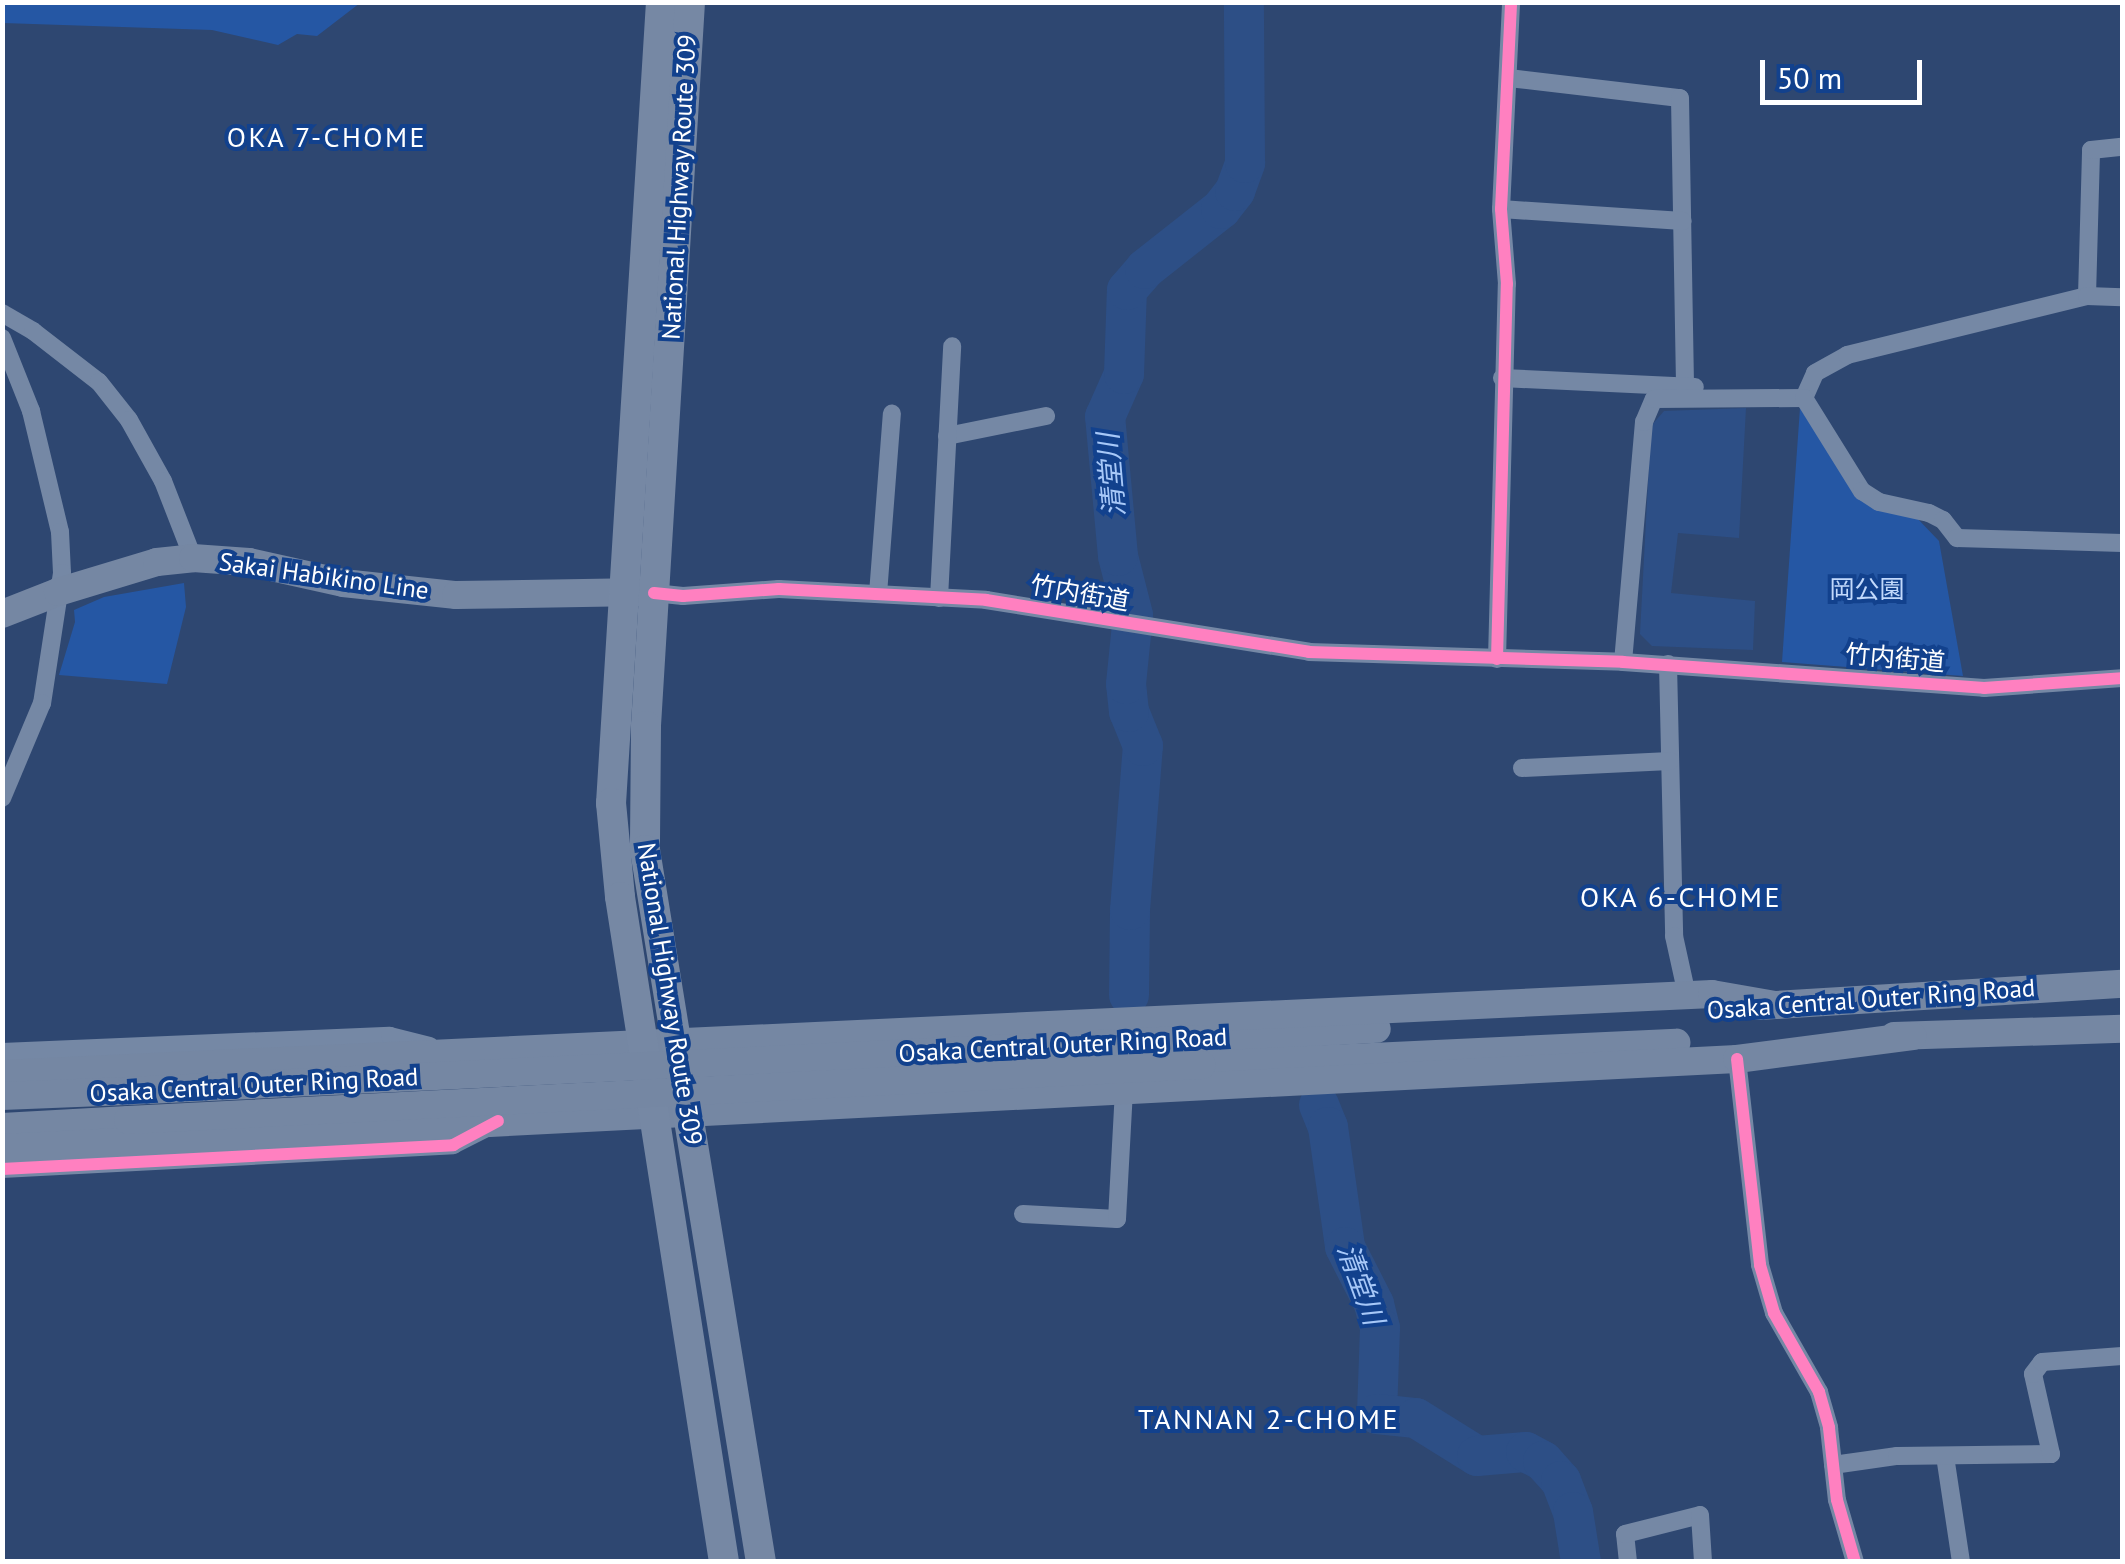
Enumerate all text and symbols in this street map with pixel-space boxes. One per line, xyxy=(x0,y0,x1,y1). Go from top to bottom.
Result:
street label: National Highway Route 309 xyxy=(656,33,702,341)
scale bar xyxy=(1765,40,1928,102)
text: 50 m xyxy=(1777,58,1842,97)
district label: OKA 7-CHOME xyxy=(226,120,428,154)
water label: 清堂川 xyxy=(1091,432,1131,518)
street label: Sakai Habikino Line xyxy=(217,546,431,606)
street label: 竹内街道 xyxy=(1028,570,1132,616)
park label: 岡公園 xyxy=(1830,574,1904,604)
street label: 竹内街道 xyxy=(1844,639,1946,677)
street label: National Highway Route 309 xyxy=(631,840,709,1148)
district label: OKA 6-CHOME xyxy=(1579,880,1783,914)
street label: Osaka Central Outer Ring Road xyxy=(1706,973,2036,1025)
street label: Osaka Central Outer Ring Road xyxy=(898,1021,1228,1069)
street label: Osaka Central Outer Ring Road xyxy=(89,1061,419,1109)
water label: 清堂川 xyxy=(1331,1239,1391,1329)
district label: TANNAN 2-CHOME xyxy=(1138,1402,1400,1436)

